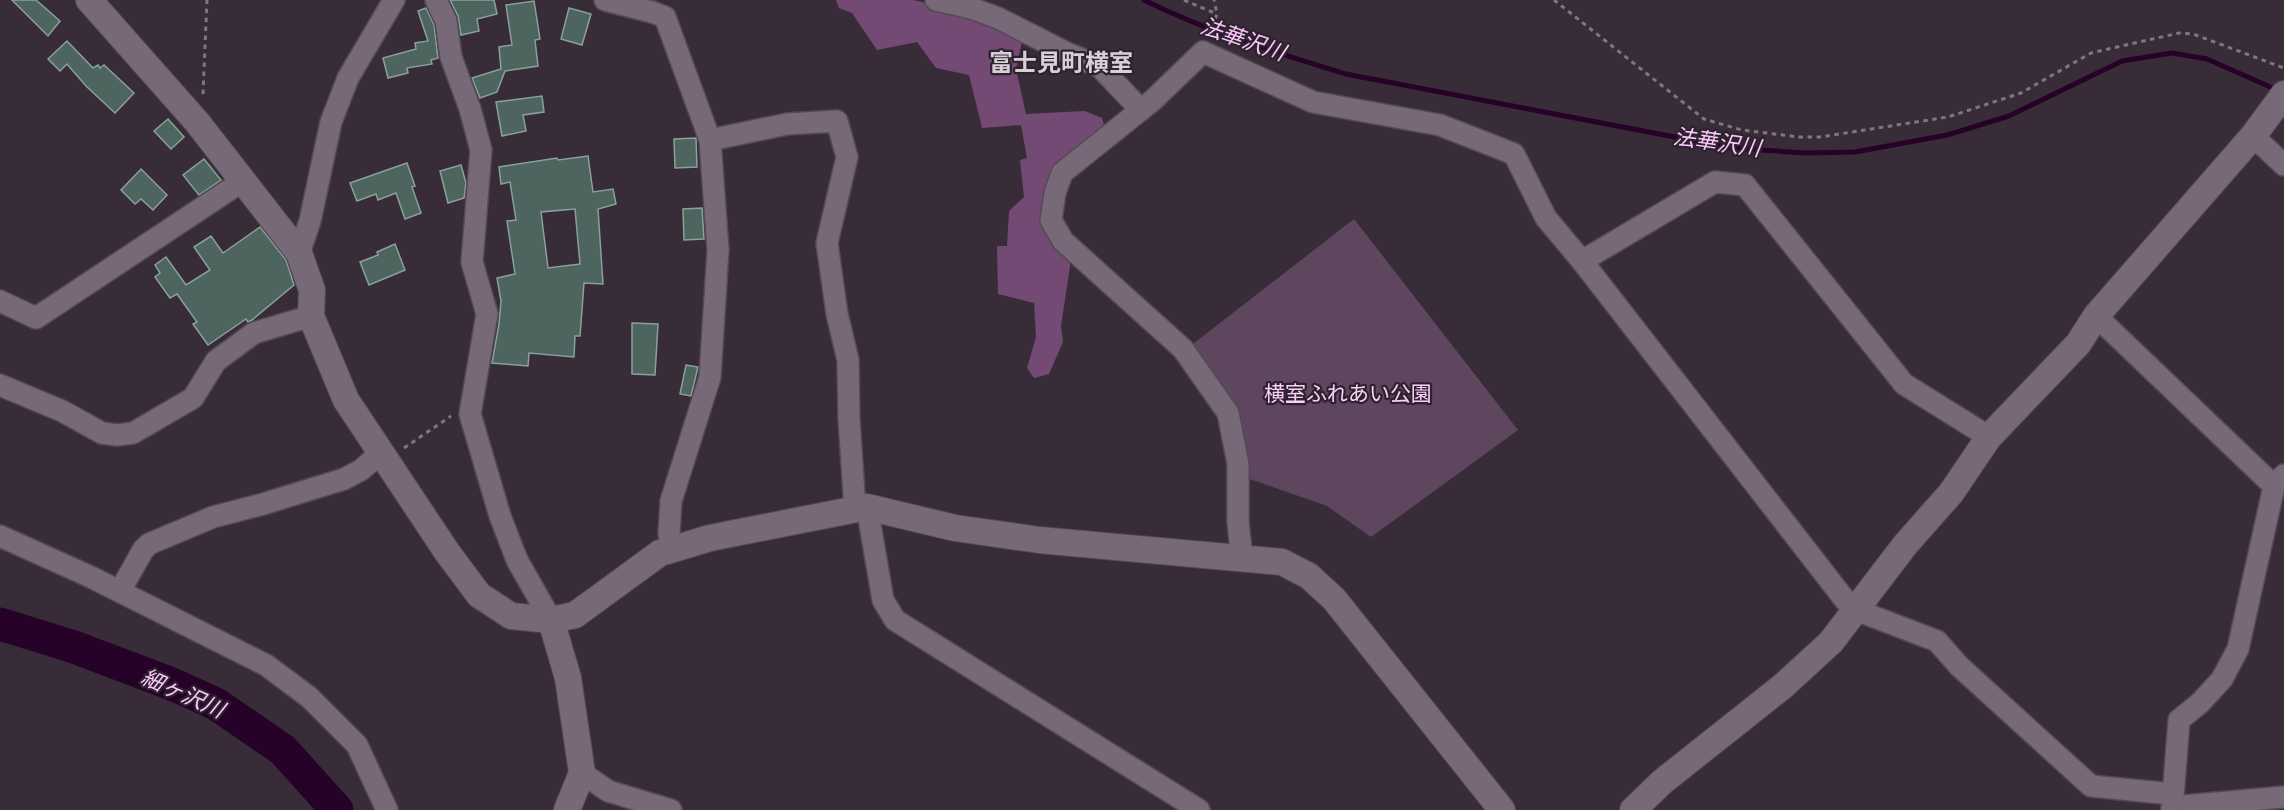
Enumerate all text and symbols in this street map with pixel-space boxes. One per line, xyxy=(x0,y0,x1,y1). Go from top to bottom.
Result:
water label: 法華沢川 xyxy=(1197,12,1291,66)
district label: 富士見町横室 xyxy=(989,48,1133,77)
water label: 法華沢川 xyxy=(1672,123,1764,161)
park label: 横室ふれあい公園 xyxy=(1264,381,1432,406)
water label: 細ヶ沢川 xyxy=(138,663,230,724)

